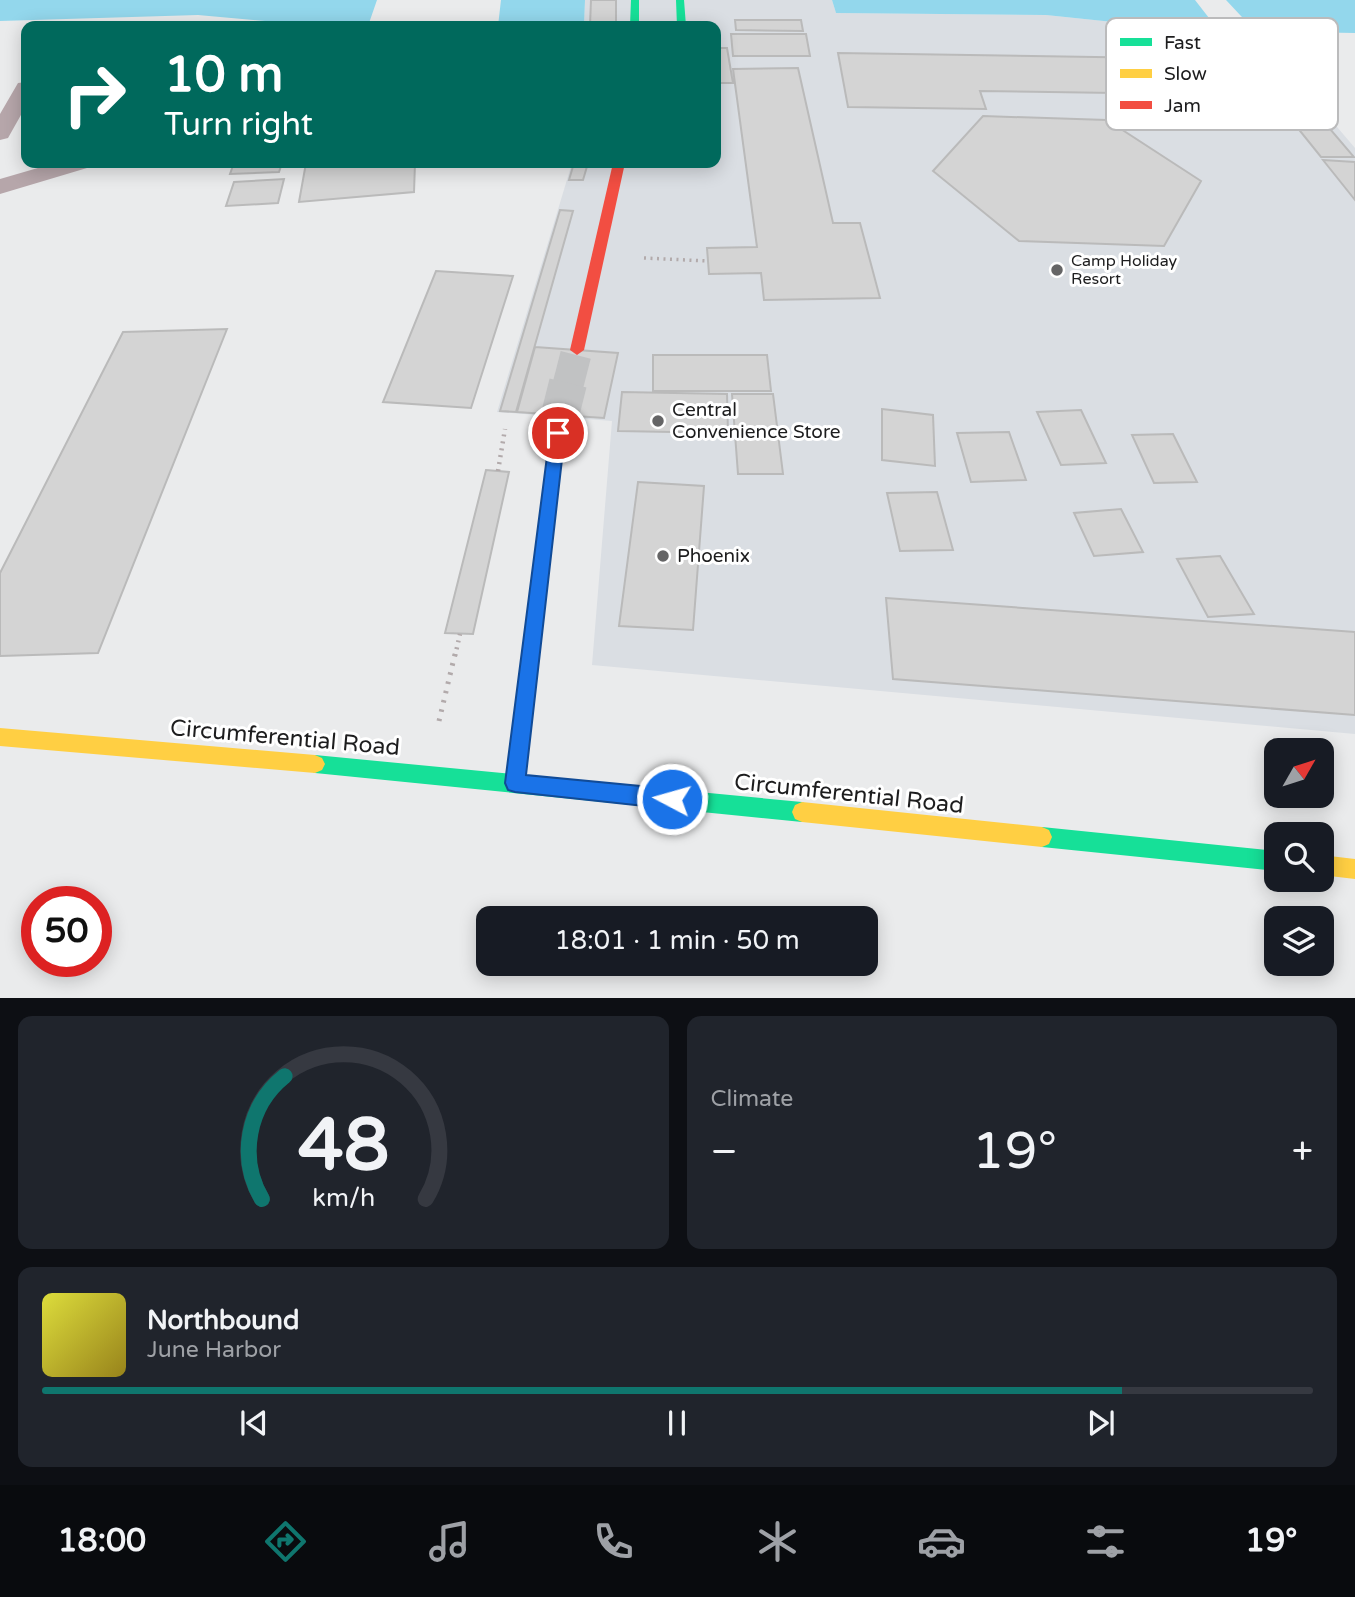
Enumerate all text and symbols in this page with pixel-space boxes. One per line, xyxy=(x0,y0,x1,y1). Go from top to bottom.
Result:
legend xyxy=(1106,18,1338,130)
text: Fast xyxy=(1164,32,1201,54)
text: 10 m xyxy=(164,46,283,105)
icon: right xyxy=(49,49,140,140)
text: Slow xyxy=(1164,63,1207,85)
text: Jam xyxy=(1164,95,1201,117)
text: Turn right xyxy=(164,106,313,144)
place label: Camp Holiday Resort xyxy=(1071,251,1178,289)
marker: Camp Holiday Resort xyxy=(1049,262,1065,278)
place label: Central Convenience Store xyxy=(672,399,841,443)
pin xyxy=(528,403,588,463)
marker: Central Convenience Store xyxy=(650,413,666,429)
icon: arrive xyxy=(539,414,577,452)
place label: Phoenix xyxy=(677,545,750,567)
marker: Phoenix xyxy=(655,548,671,564)
street label: Circumferential Road xyxy=(169,714,401,762)
north arrow xyxy=(1264,738,1334,808)
map controls xyxy=(1264,738,1334,976)
position arrow xyxy=(635,762,709,836)
street label: Circumferential Road xyxy=(733,768,965,820)
button: search xyxy=(1264,822,1334,892)
speed limit sign: 50 xyxy=(21,886,112,977)
button: layers xyxy=(1264,906,1334,976)
text: 18:01 · 1 min · 50 m xyxy=(554,925,800,956)
text: Climate xyxy=(711,1085,793,1113)
text: 48 xyxy=(298,1102,389,1190)
text: 19° xyxy=(972,1120,1057,1183)
text: − xyxy=(711,1129,738,1175)
text: + xyxy=(1292,1129,1313,1175)
text: km/h xyxy=(312,1182,375,1212)
text: Northbound xyxy=(147,1305,299,1336)
text: June Harbor xyxy=(147,1336,281,1364)
icon: previous xyxy=(235,1404,273,1442)
icon: pause xyxy=(658,1404,696,1442)
icon: next xyxy=(1082,1404,1120,1442)
icon: directions xyxy=(261,1517,310,1566)
icon: music xyxy=(425,1517,474,1566)
icon: phone xyxy=(589,1517,638,1566)
icon: climate xyxy=(753,1517,802,1566)
icon: car xyxy=(917,1517,966,1566)
icon: filters xyxy=(1081,1517,1130,1566)
text: 18:00 xyxy=(57,1522,146,1560)
text: 19° xyxy=(1245,1522,1297,1560)

